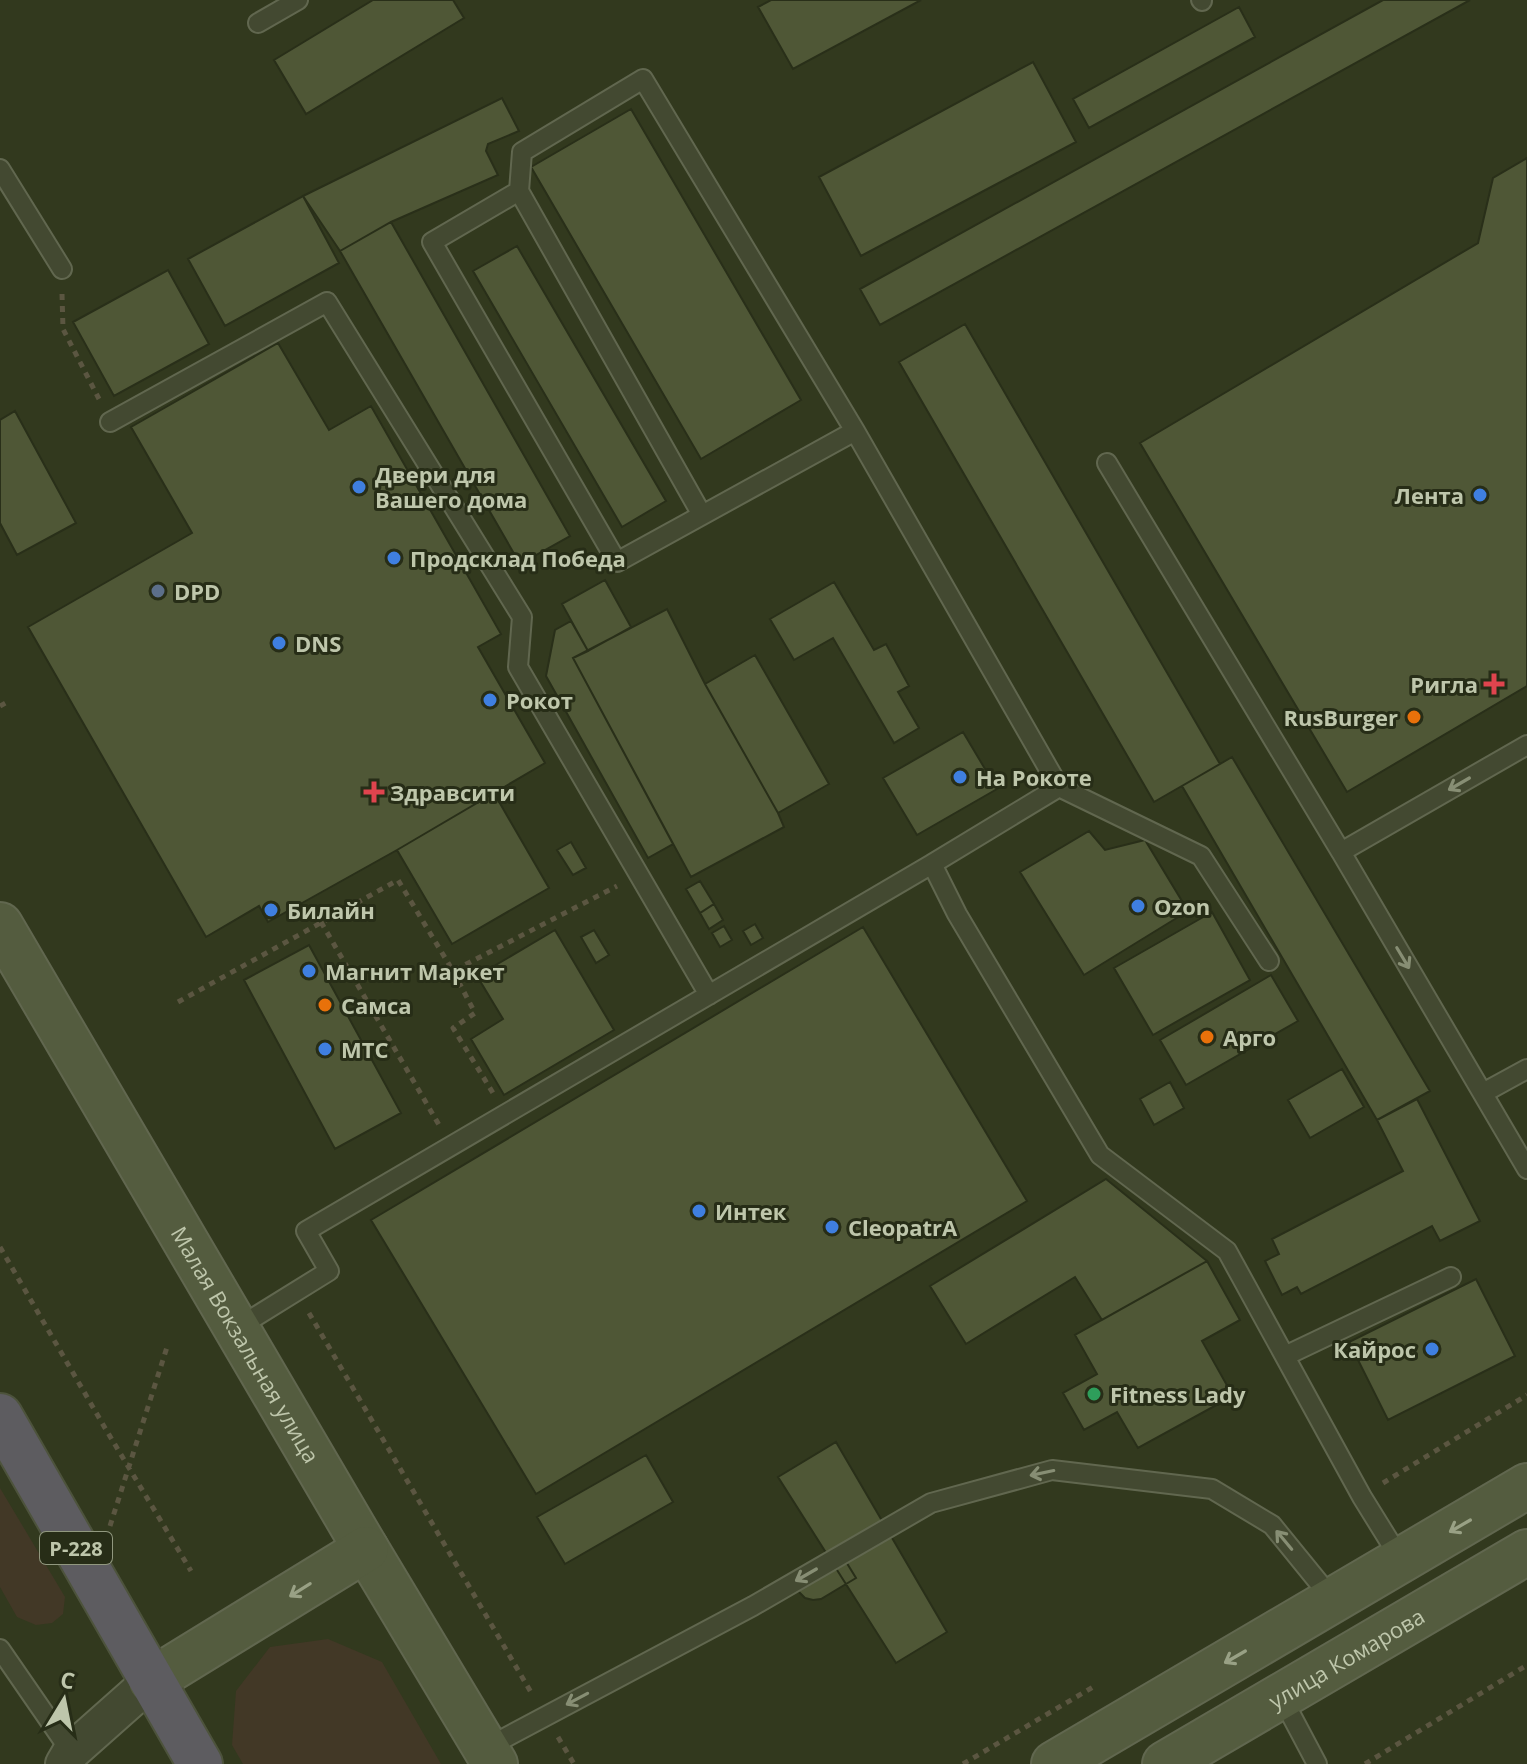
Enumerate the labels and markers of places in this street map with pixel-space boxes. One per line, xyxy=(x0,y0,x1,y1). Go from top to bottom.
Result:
place label: Двери для Вашего дома xyxy=(375,459,527,514)
marker: Двери для Вашего дома xyxy=(350,478,368,496)
place label: Лента xyxy=(1395,480,1464,510)
marker: Лента xyxy=(1471,486,1489,504)
place label: Продсклад Победа xyxy=(410,543,626,573)
marker: Продсклад Победа xyxy=(385,549,403,567)
place label: DPD xyxy=(174,576,220,606)
marker: DPD xyxy=(149,582,167,600)
place label: DNS xyxy=(295,628,341,658)
marker: DNS xyxy=(270,634,288,652)
place label: Ригла xyxy=(1410,669,1478,699)
marker: Ригла xyxy=(1485,675,1503,693)
place label: Рокот xyxy=(506,685,573,715)
marker: Рокот xyxy=(481,691,499,709)
place label: RusBurger xyxy=(1283,702,1398,732)
marker: RusBurger xyxy=(1405,708,1423,726)
place label: На Рокоте xyxy=(976,762,1092,792)
marker: На Рокоте xyxy=(951,768,969,786)
place label: Здравсити xyxy=(390,777,515,807)
marker: Здравсити xyxy=(365,783,383,801)
place label: Ozon xyxy=(1154,891,1210,921)
place label: Билайн xyxy=(287,895,375,925)
marker: Ozon xyxy=(1129,897,1147,915)
marker: Билайн xyxy=(262,901,280,919)
place label: Магнит Маркет xyxy=(325,956,505,986)
marker: Магнит Маркет xyxy=(300,962,318,980)
place label: Самса xyxy=(341,990,411,1020)
marker: Самса xyxy=(316,996,334,1014)
place label: Арго xyxy=(1223,1022,1276,1052)
marker: Арго xyxy=(1198,1028,1216,1046)
place label: МТС xyxy=(341,1034,389,1064)
marker: МТС xyxy=(316,1040,334,1058)
place label: Интек xyxy=(715,1196,787,1226)
marker: Интек xyxy=(690,1202,708,1220)
place label: CleopatrA xyxy=(848,1212,958,1242)
marker: CleopatrA xyxy=(823,1218,841,1236)
place label: Кайрос xyxy=(1333,1334,1416,1364)
marker: Кайрос xyxy=(1423,1340,1441,1358)
place label: Fitness Lady xyxy=(1110,1379,1246,1409)
marker: Fitness Lady xyxy=(1085,1385,1103,1403)

